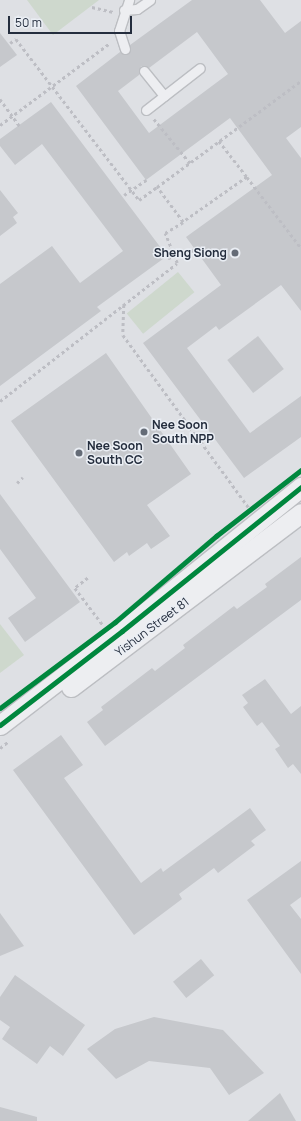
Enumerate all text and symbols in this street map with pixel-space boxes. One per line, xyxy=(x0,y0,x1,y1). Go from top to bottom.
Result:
scale bar xyxy=(10,8,134,34)
text: 50 m xyxy=(15,14,42,31)
place label: Sheng Siong xyxy=(154,246,227,260)
marker: Sheng Siong xyxy=(230,248,240,258)
place label: Nee Soon South NPP xyxy=(152,418,214,446)
marker: Nee Soon South NPP xyxy=(139,427,149,437)
place label: Nee Soon South CC xyxy=(87,439,143,467)
marker: Nee Soon South CC xyxy=(74,448,84,458)
street label: Yishun Street 81 xyxy=(112,595,192,659)

